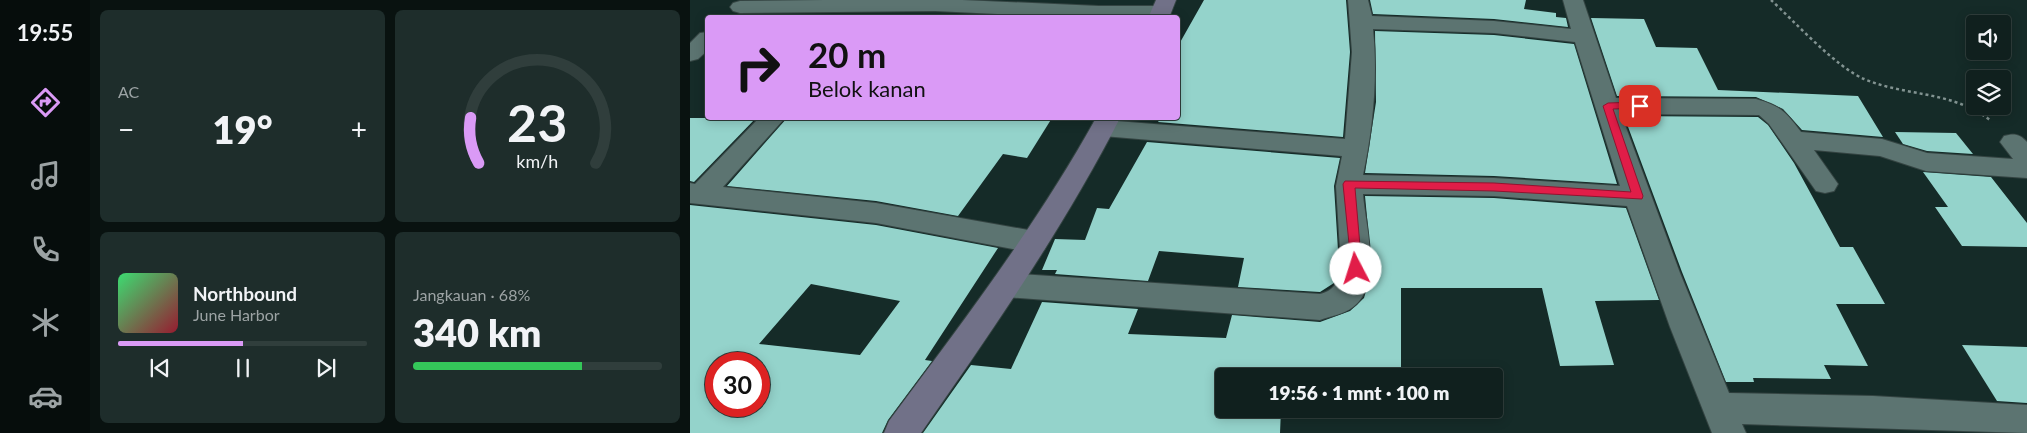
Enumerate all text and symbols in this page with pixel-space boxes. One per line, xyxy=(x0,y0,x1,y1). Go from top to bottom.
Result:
map controls xyxy=(1966,15,2011,115)
button: sound xyxy=(1966,15,2011,60)
text: 19:55 xyxy=(17,19,73,46)
text: 20 m xyxy=(808,33,886,75)
icon: right xyxy=(725,35,790,100)
button: layers xyxy=(1966,70,2011,115)
text: Belok kanan xyxy=(808,75,926,102)
text: AC xyxy=(118,82,139,101)
icon: directions xyxy=(28,85,63,120)
pin xyxy=(1619,85,1661,127)
text: 23 xyxy=(507,91,568,153)
icon: arrive xyxy=(1626,92,1654,120)
text: 19° xyxy=(213,106,272,152)
text: − xyxy=(118,112,134,146)
text: + xyxy=(351,112,367,146)
text: km/h xyxy=(517,150,558,172)
icon: music xyxy=(28,158,63,193)
icon: phone xyxy=(28,232,63,267)
position arrow xyxy=(1329,242,1381,294)
text: Northbound xyxy=(193,282,297,305)
text: Jangkauan · 68% xyxy=(413,285,530,304)
icon: climate xyxy=(28,305,63,340)
text: June Harbor xyxy=(193,305,280,324)
text: 340 km xyxy=(413,309,541,355)
speed limit sign: 30 xyxy=(705,352,770,417)
icon: previous xyxy=(146,354,174,382)
icon: pause xyxy=(229,354,257,382)
icon: next xyxy=(312,354,340,382)
icon: car xyxy=(28,379,63,414)
text: 19:56 · 1 mnt · 100 m xyxy=(1269,381,1449,404)

